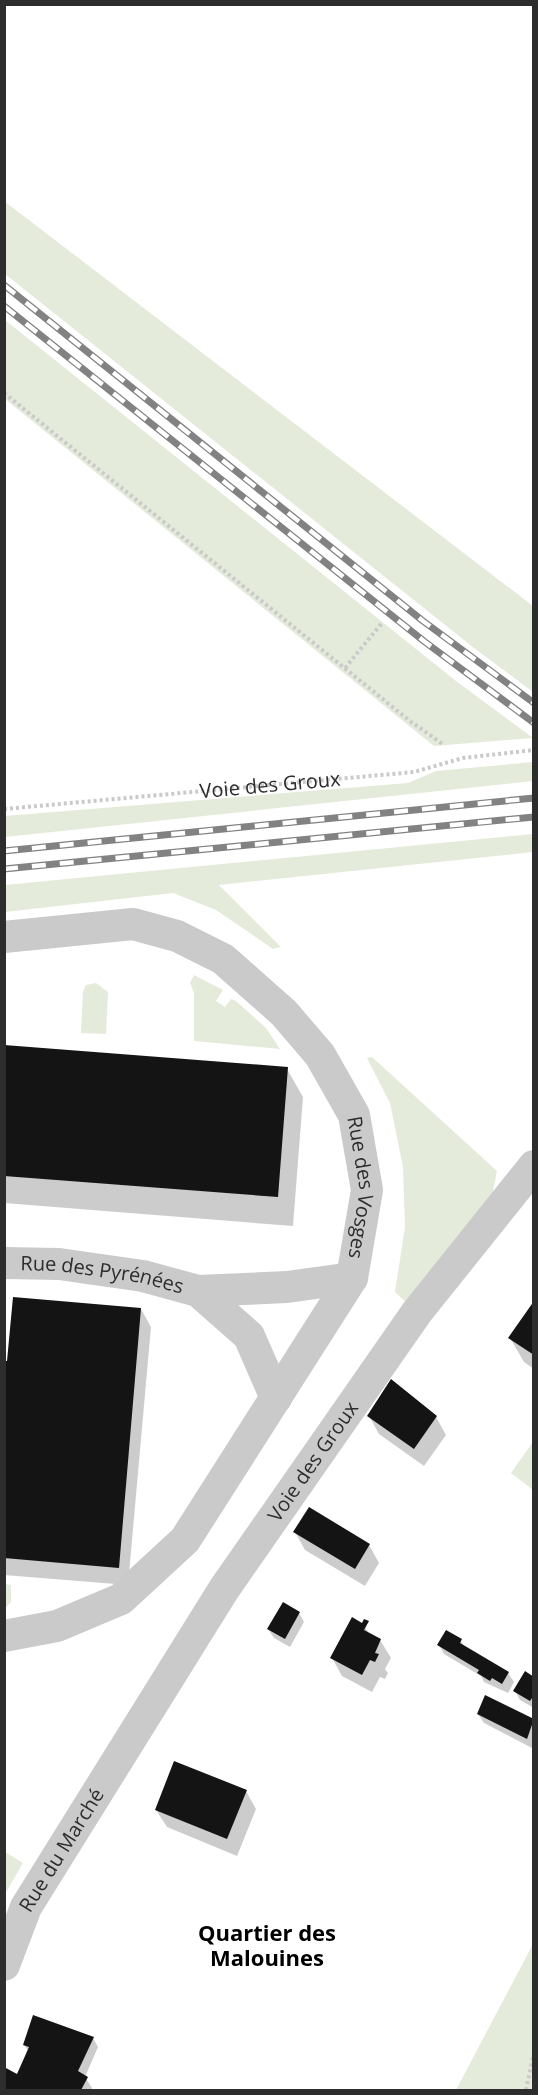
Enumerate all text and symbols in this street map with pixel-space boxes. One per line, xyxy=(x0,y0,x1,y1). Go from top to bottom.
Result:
street label: Voie des Groux xyxy=(198,765,342,804)
street label: Rue des Vosges xyxy=(341,1114,381,1261)
street label: Rue des Pyrénées xyxy=(20,1249,187,1299)
street label: Voie des Groux xyxy=(261,1395,364,1527)
street label: Rue du Marché xyxy=(12,1783,110,1917)
district label: Quartier des Malouines xyxy=(198,1917,336,1972)

